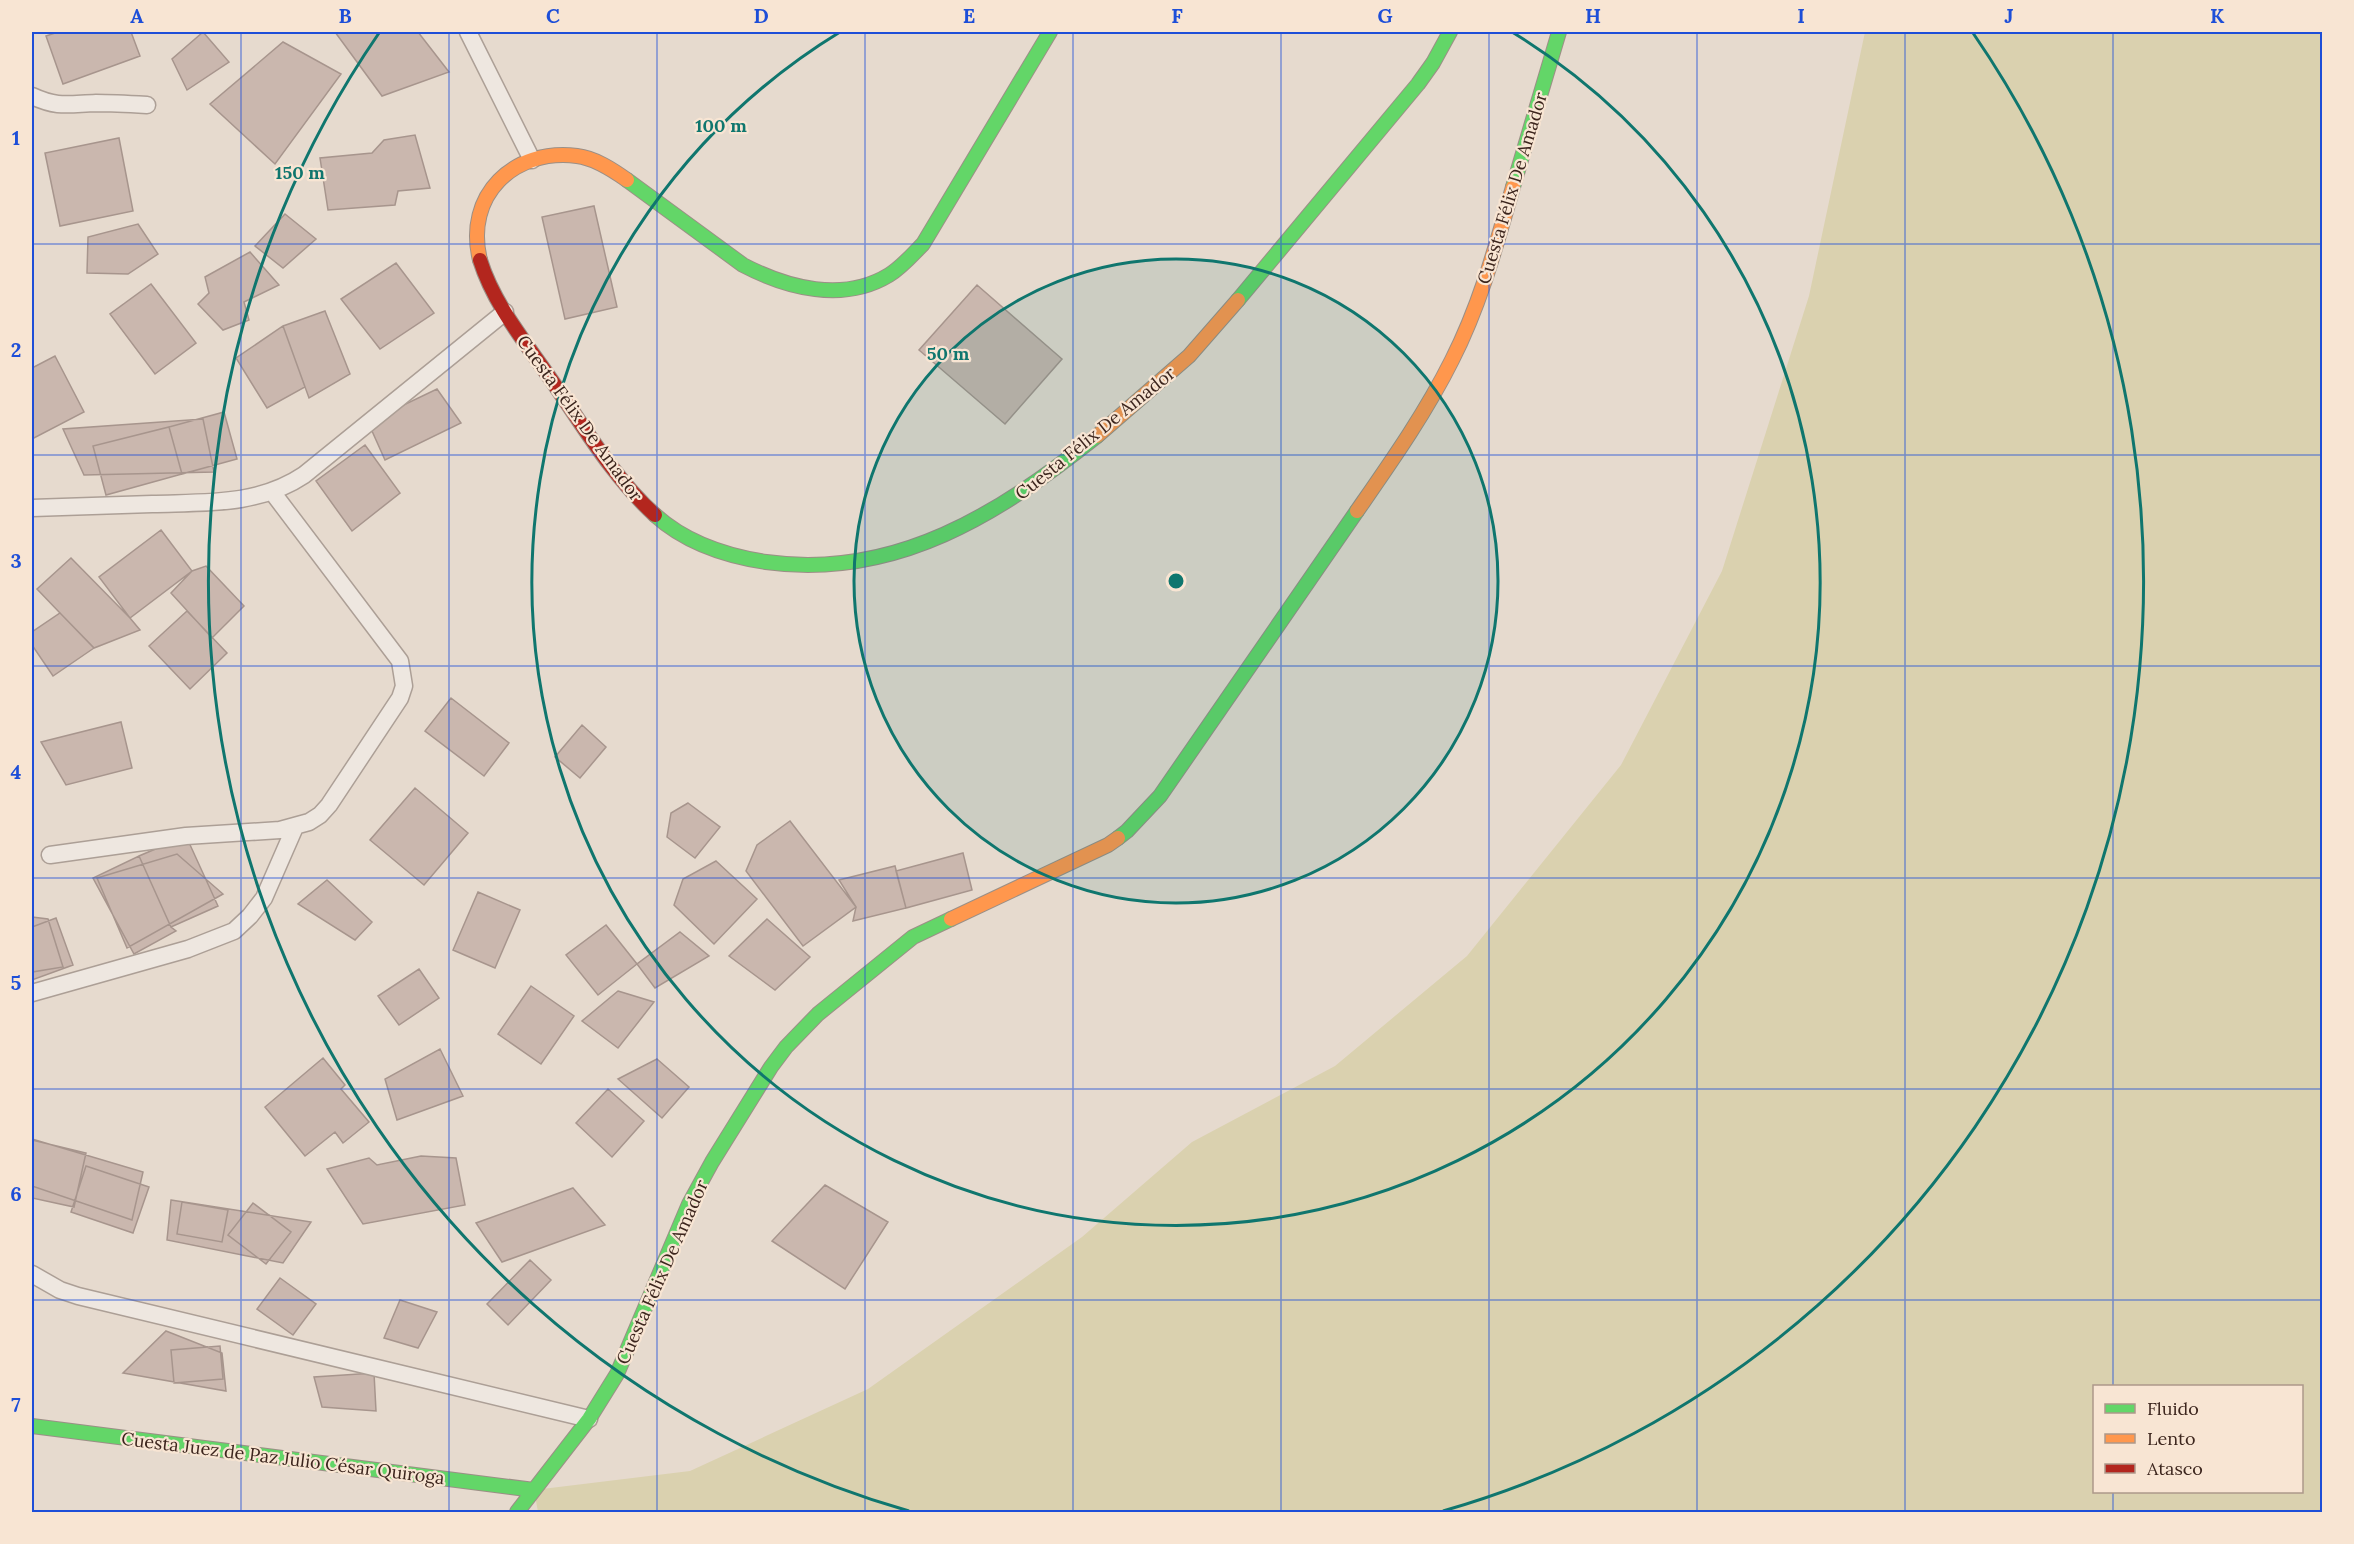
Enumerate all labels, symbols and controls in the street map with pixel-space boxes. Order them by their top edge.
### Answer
text: A [130,3,144,28]
text: B [338,3,352,28]
text: C [546,3,560,28]
text: D [753,3,769,28]
text: E [963,3,975,28]
text: F [1171,3,1183,28]
text: G [1377,3,1393,28]
text: H [1585,3,1601,28]
text: I [1797,3,1805,28]
text: J [2004,3,2014,28]
text: K [2210,3,2225,28]
street label: Cuesta Félix De Amador [1472,89,1552,287]
text: 100 m [695,114,747,137]
text: 1 [12,125,20,150]
text: 150 m [275,161,325,184]
street label: Cuesta Félix De Amador [512,330,648,506]
text: 2 [11,337,21,362]
text: 50 m [927,342,970,365]
street label: Cuesta Félix De Amador [1010,361,1180,505]
text: 3 [10,548,22,573]
centre of rings [1166,571,1186,591]
text: 4 [11,759,22,784]
text: 5 [11,970,22,995]
street label: Cuesta Félix De Amador [611,1176,713,1368]
text: 6 [10,1181,22,1206]
legend [2093,1385,2303,1493]
text: 7 [11,1392,21,1417]
text: Fluido [2147,1397,2199,1420]
street label: Cuesta Juez de Paz Julio César Quiroga [120,1427,446,1489]
text: Lento [2147,1427,2195,1450]
text: Atasco [2146,1457,2203,1480]

